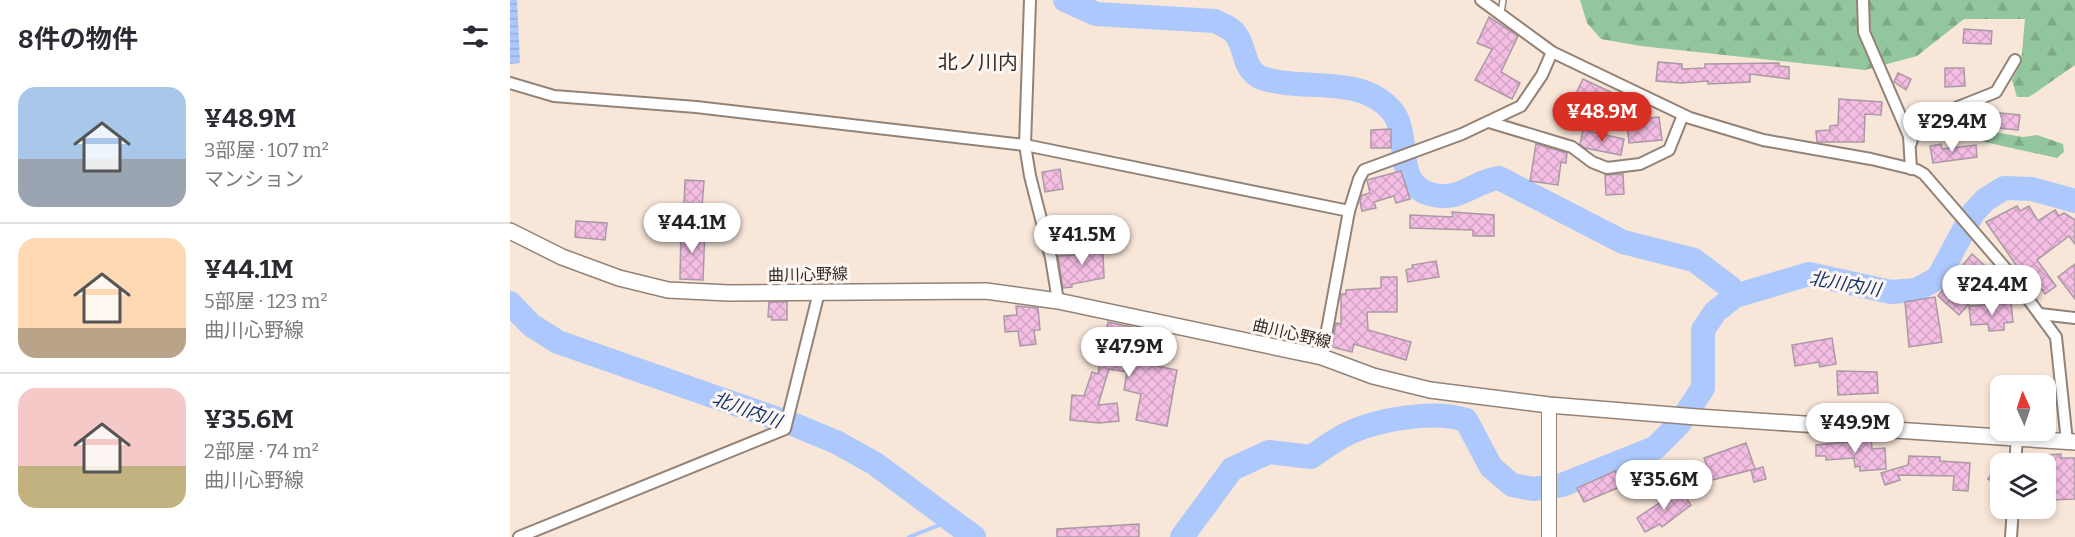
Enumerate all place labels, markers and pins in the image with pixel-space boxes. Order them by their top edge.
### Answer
pin: ¥48.9M [1553,92,1651,143]
pin: ¥29.4M [1903,102,2001,153]
pin: ¥44.1M [643,203,741,254]
pin: ¥41.5M [1033,215,1131,266]
pin: ¥24.4M [1943,265,2041,316]
pin: ¥47.9M [1080,327,1178,378]
pin: ¥49.9M [1806,403,1904,454]
pin: ¥35.6M [1615,460,1713,511]

